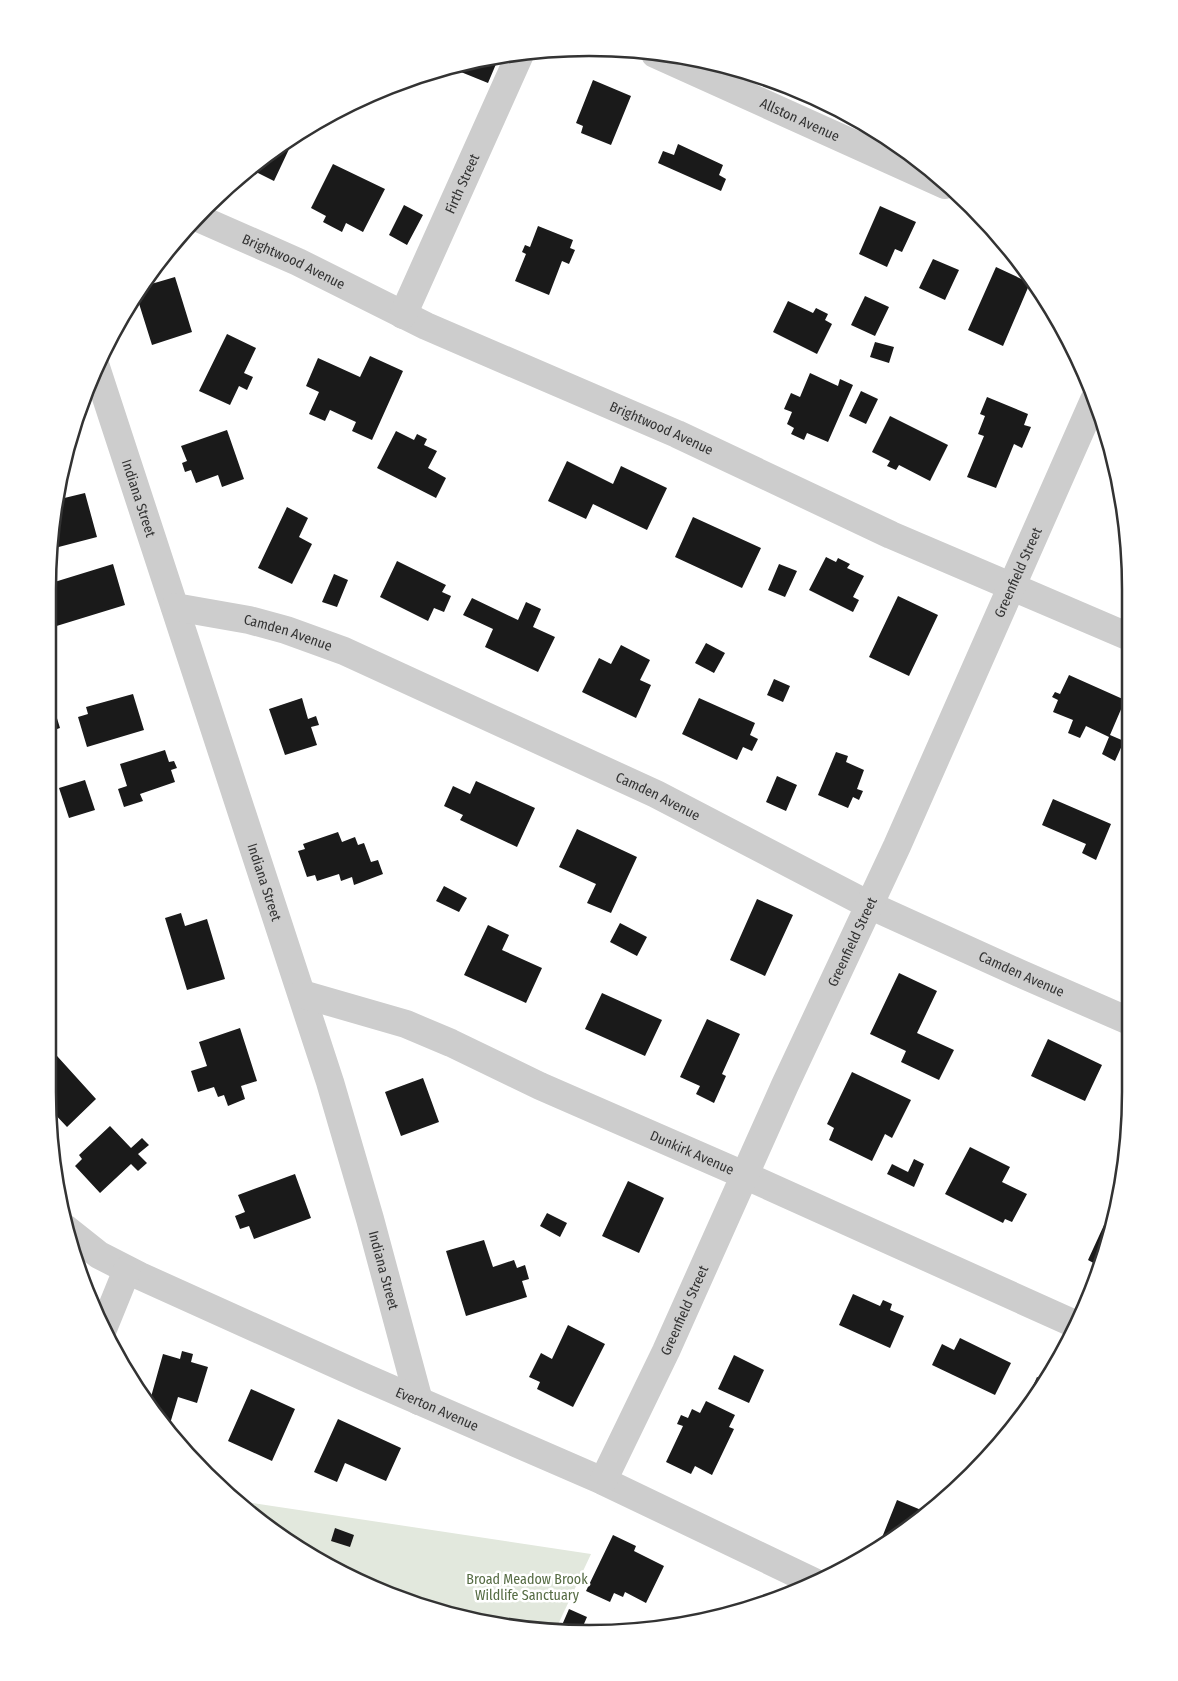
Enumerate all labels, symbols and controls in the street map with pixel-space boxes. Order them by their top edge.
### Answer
street label: Allston Avenue [757,95,842,145]
street label: Firth Street [442,151,483,216]
street label: Brightwood Avenue [239,231,348,293]
street label: Brightwood Avenue [607,398,716,459]
street label: Indiana Street [118,457,159,540]
street label: Greenfield Street [991,524,1046,620]
street label: Camden Avenue [242,611,334,655]
street label: Camden Avenue [613,769,703,824]
street label: Indiana Street [243,841,285,924]
street label: Greenfield Street [824,894,881,990]
street label: Camden Avenue [976,948,1067,1001]
street label: Dunkirk Avenue [647,1127,737,1179]
street label: Indiana Street [365,1229,402,1312]
street label: Greenfield Street [657,1262,712,1358]
street label: Everton Avenue [393,1384,481,1435]
park label: Broad Meadow Brook Wildlife Sanctuary [466,1571,588,1604]

